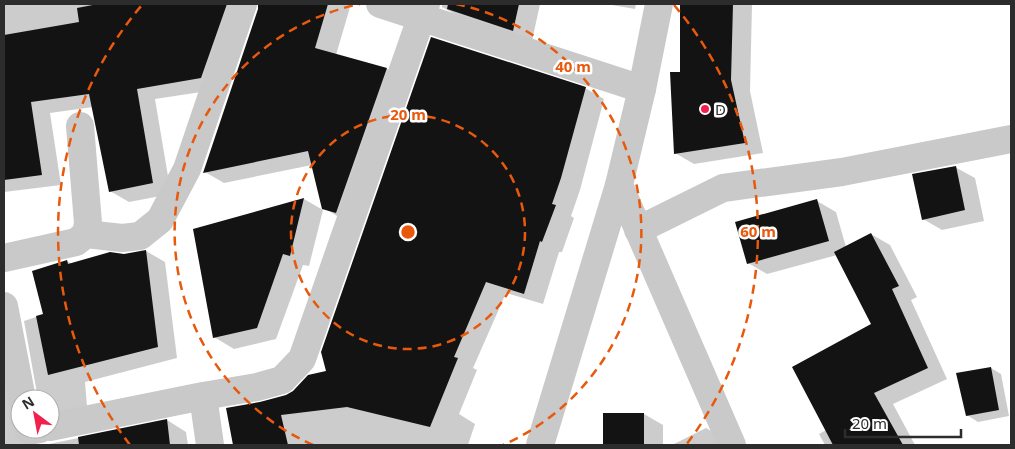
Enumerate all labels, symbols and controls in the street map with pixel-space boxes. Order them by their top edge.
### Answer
text: 40 m [555,56,591,76]
place label: D [715,99,726,119]
marker: D [699,103,711,115]
text: 20 m [390,104,426,124]
text: 60 m [740,221,776,241]
centre of rings [399,223,417,241]
north arrow [10,389,60,439]
text: N [18,391,38,414]
scale bar [845,406,961,438]
text: 20 m [852,413,887,433]

